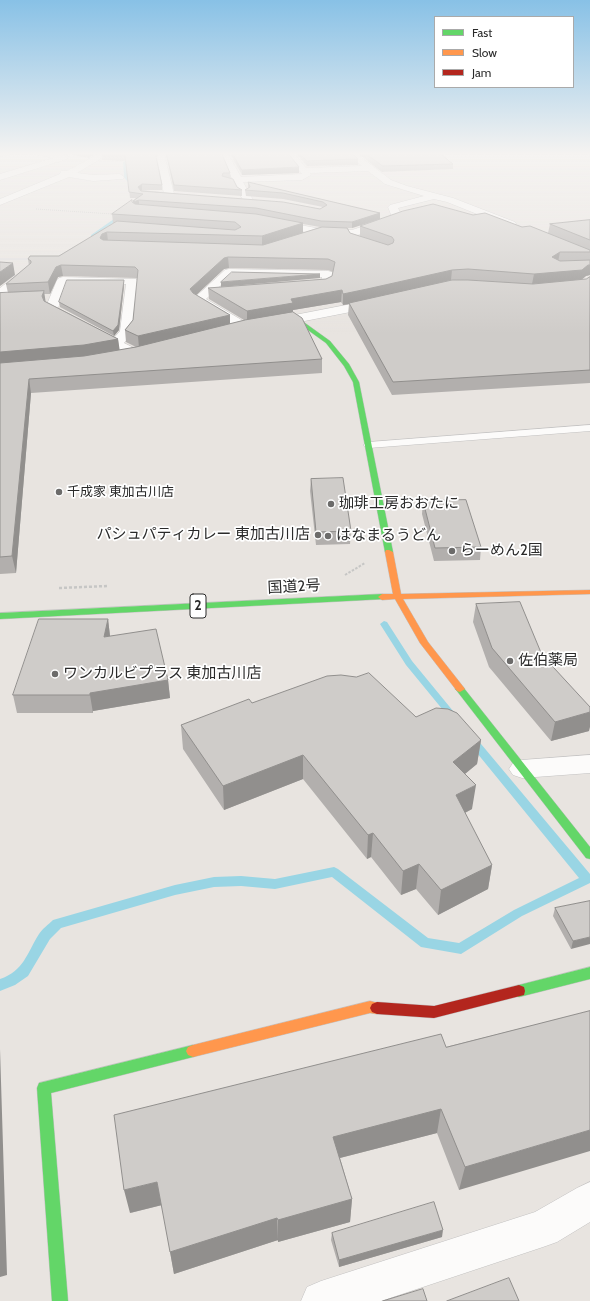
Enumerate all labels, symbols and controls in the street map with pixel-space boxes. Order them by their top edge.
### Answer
legend [434,16,574,88]
text: Fast [472,25,492,40]
text: Slow [472,45,497,60]
text: Jam [472,65,491,80]
place label: 千成家 東加古川店 [67,484,174,500]
marker: 千成家 東加古川店 [54,487,64,497]
place label: 珈琲工房おおたに [339,495,459,513]
marker: 珈琲工房おおたに [326,499,336,509]
place label: パシュパティカレー 東加古川店 [97,526,310,544]
place label: はなまるうどん [336,527,441,545]
marker: パシュパティカレー 東加古川店 [313,530,323,540]
marker: はなまるうどん [323,531,333,541]
place label: らーめん2国 [460,542,543,560]
marker: らーめん2国 [447,546,457,556]
street label: 国道2号 [267,577,321,597]
road number: 2 [190,594,206,618]
place label: 佐伯薬局 [518,652,578,670]
marker: 佐伯薬局 [505,656,515,666]
place label: ワンカルビプラス 東加古川店 [63,665,261,683]
marker: ワンカルビプラス 東加古川店 [50,669,60,679]

